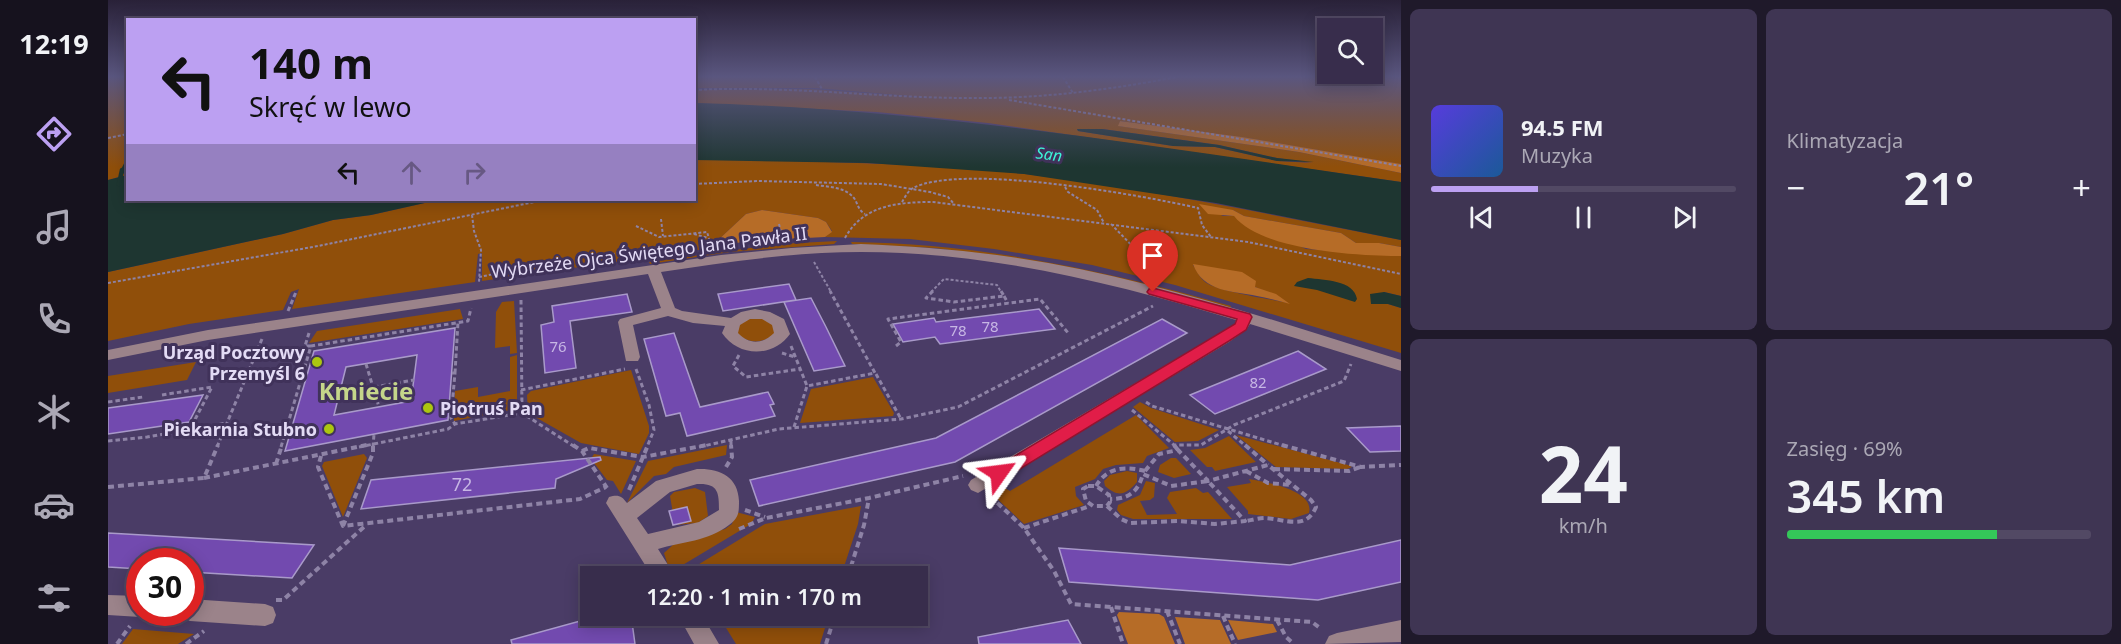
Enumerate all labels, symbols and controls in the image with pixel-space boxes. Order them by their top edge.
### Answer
map controls [1317,18,1383,84]
button: search [1317,18,1383,84]
text: 12:19 [19,25,89,62]
text: 140 m [249,34,373,91]
icon: left [150,42,228,120]
text: Skręć w lewo [249,88,412,125]
text: 94.5 FM [1521,112,1603,142]
icon: directions [33,113,75,155]
text: Klimatyzacja [1787,127,1903,154]
water label: San [1035,141,1063,167]
text: Muzyka [1521,142,1593,169]
icon: left [332,156,365,189]
icon: ahead [395,156,428,189]
icon: right [458,156,491,189]
text: 21° [1903,157,1974,218]
text: − [1787,165,1805,210]
text: + [2072,165,2091,210]
icon: previous [1465,201,1498,234]
icon: pause [1567,201,1600,234]
icon: next [1668,201,1701,234]
icon: music [33,206,75,248]
street label: Wybrzeże Ojca Świętego Jana Pawła II [490,221,808,283]
pin [1127,230,1178,292]
icon: arrive [1136,239,1169,272]
icon: phone [33,298,75,340]
house number: 78 [981,316,999,336]
house number: 78 [949,320,967,340]
house number: 76 [549,336,567,356]
place label: Urząd Pocztowy Przemyśl 6 [163,340,306,385]
marker: Urząd Pocztowy Przemyśl 6 [310,355,324,369]
house number: 82 [1249,372,1267,392]
district label: Kmiecie [319,374,413,407]
icon: climate [33,391,75,433]
place label: Piotruś Pan [440,396,543,420]
marker: Piotruś Pan [421,401,435,415]
place label: Piekarnia Stubno [163,417,317,441]
text: 24 [1539,420,1628,526]
marker: Piekarnia Stubno [322,422,336,436]
text: Zasięg · 69% [1787,435,1903,462]
position arrow [967,441,1031,505]
text: 345 km [1787,465,1945,526]
house number: 72 [452,472,472,496]
icon: car [33,484,75,526]
text: km/h [1559,512,1608,539]
speed limit sign: 30 [126,548,204,626]
icon: filters [33,577,75,619]
text: 12:20 · 1 min · 170 m [646,581,862,611]

